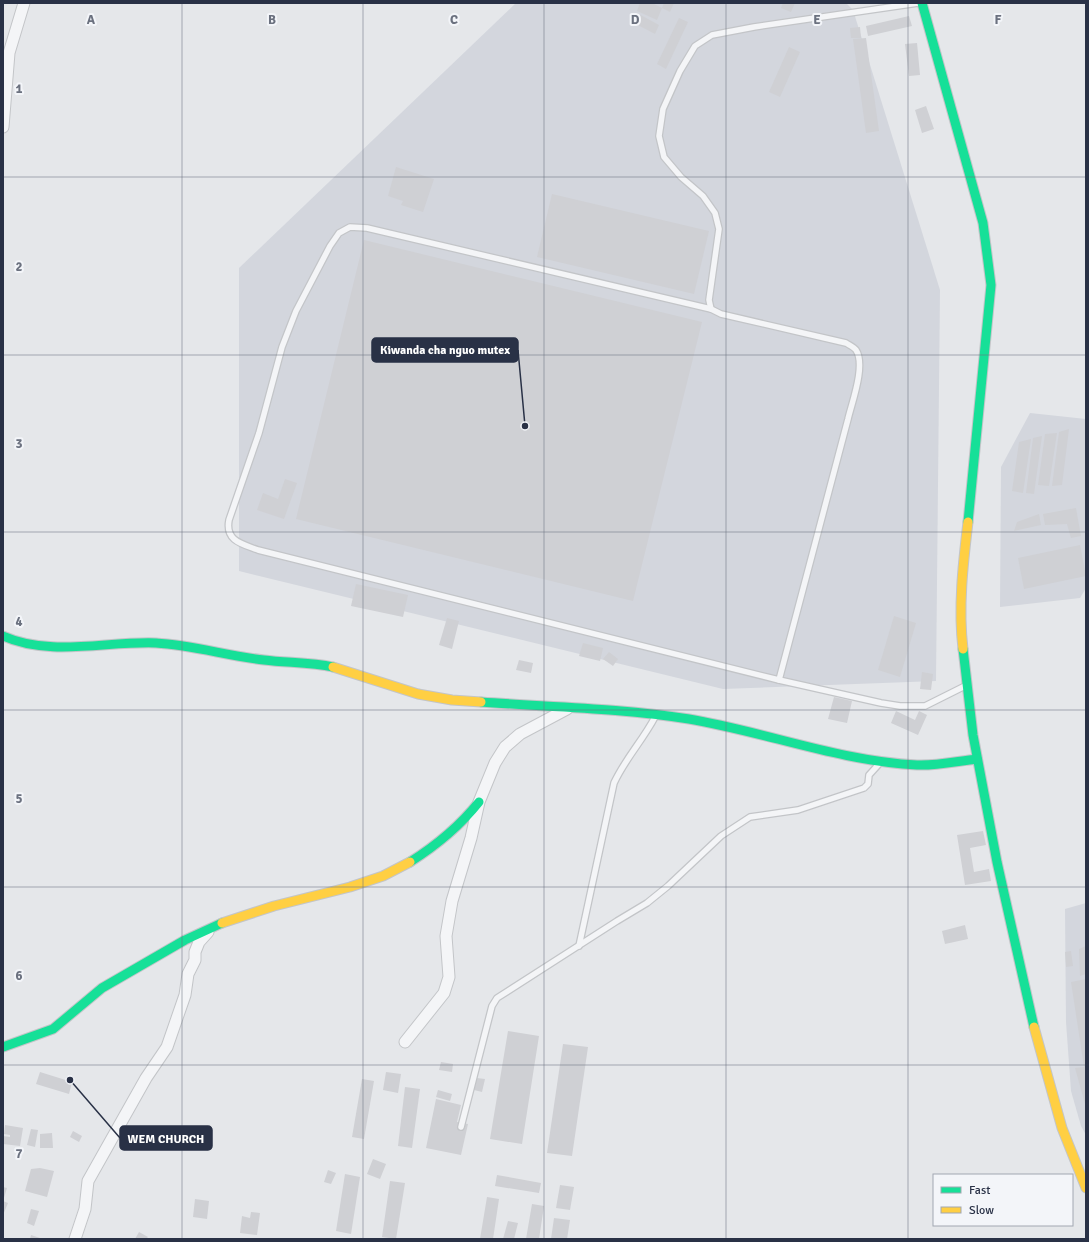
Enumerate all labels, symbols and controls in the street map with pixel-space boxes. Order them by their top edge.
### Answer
text: A [87,12,96,28]
text: B [268,12,276,28]
text: C [450,12,458,28]
text: D [631,12,640,28]
text: E [813,12,821,28]
text: F [995,12,1002,28]
text: 1 [15,81,23,97]
text: 2 [15,259,23,275]
callout: Kiwanda cha nguo mutex [372,338,518,362]
text: Kiwanda cha nguo mutex [380,343,510,358]
text: 3 [15,436,23,452]
text: 4 [15,614,23,630]
text: 5 [15,791,23,807]
text: 6 [15,968,23,984]
callout: WEM CHURCH [120,1126,212,1150]
text: WEM CHURCH [128,1132,204,1147]
text: 7 [15,1146,23,1162]
legend [933,1174,1073,1226]
text: Fast [969,1183,990,1198]
text: Slow [969,1203,994,1218]

